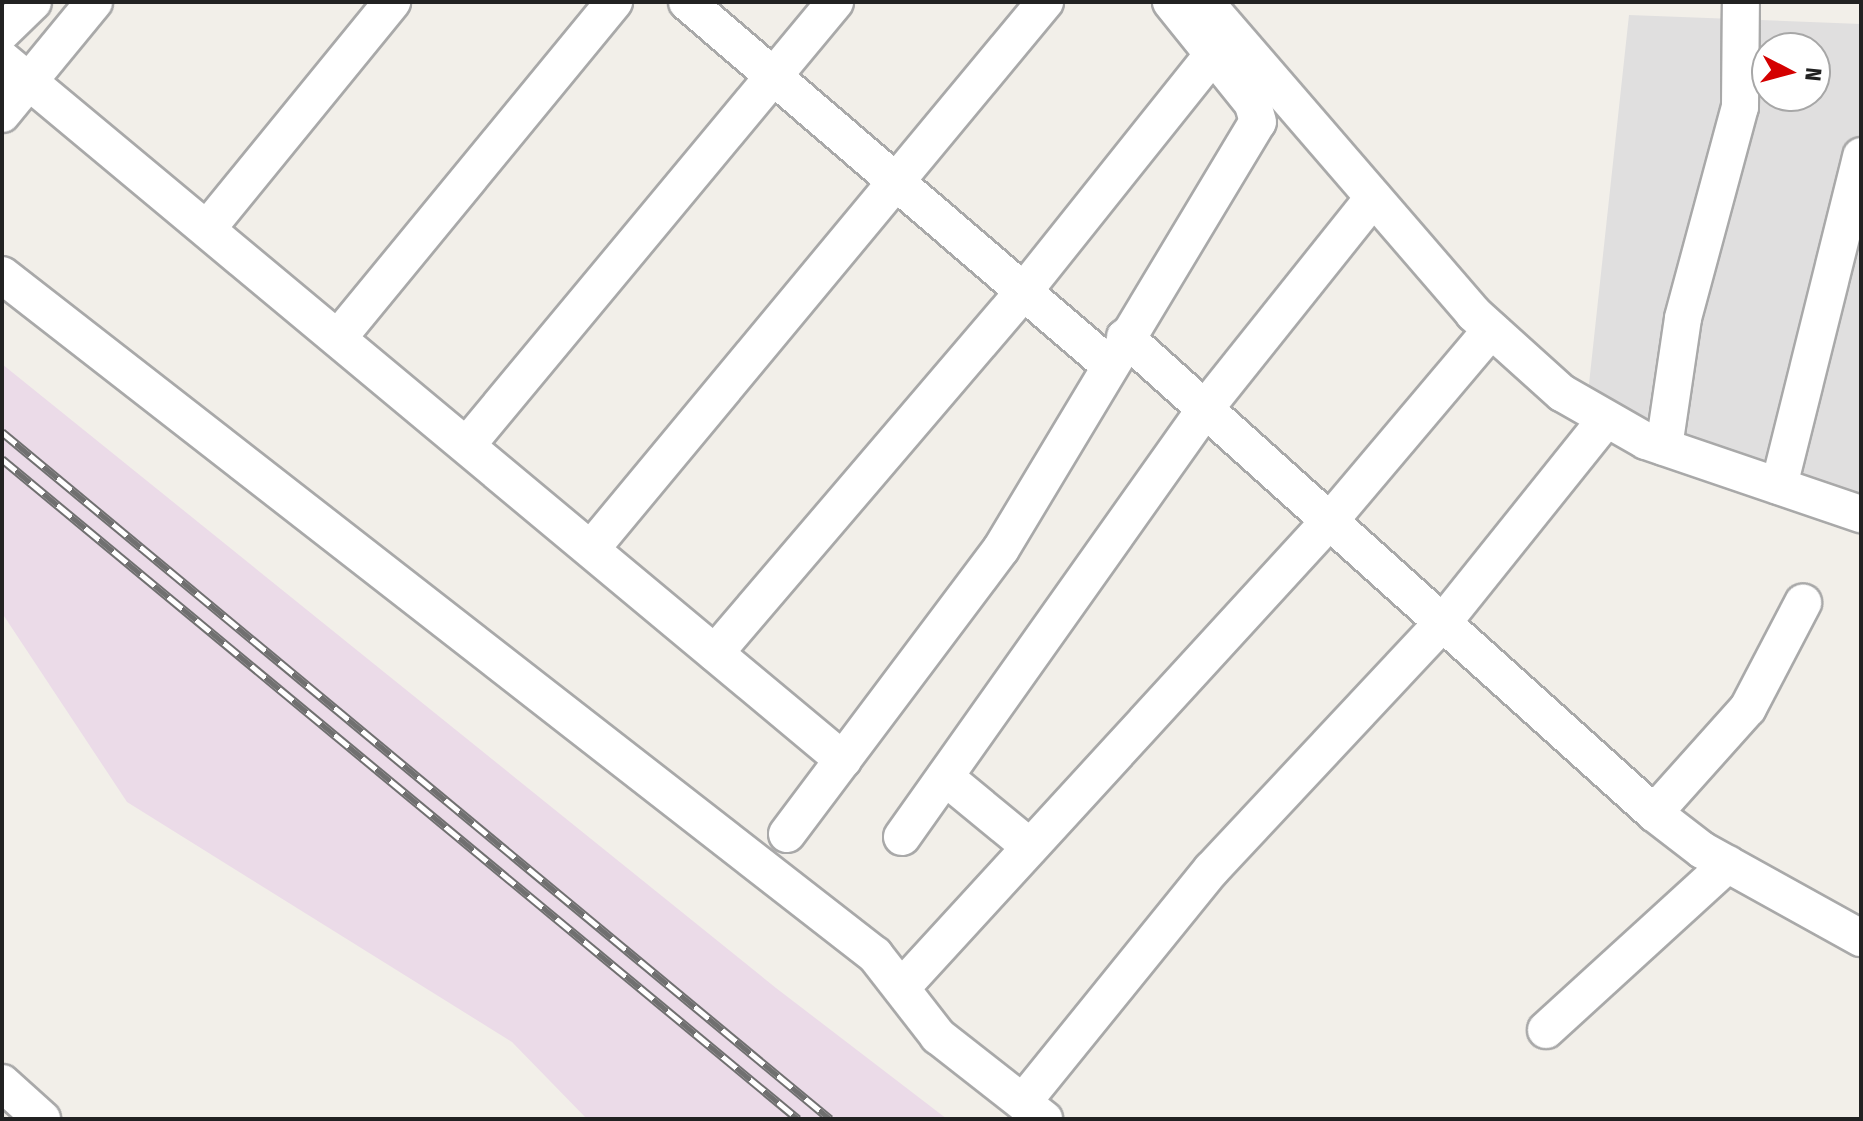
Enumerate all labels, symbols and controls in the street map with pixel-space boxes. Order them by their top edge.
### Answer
north arrow [1751,32,1831,112]
text: N [1799,66,1827,82]

